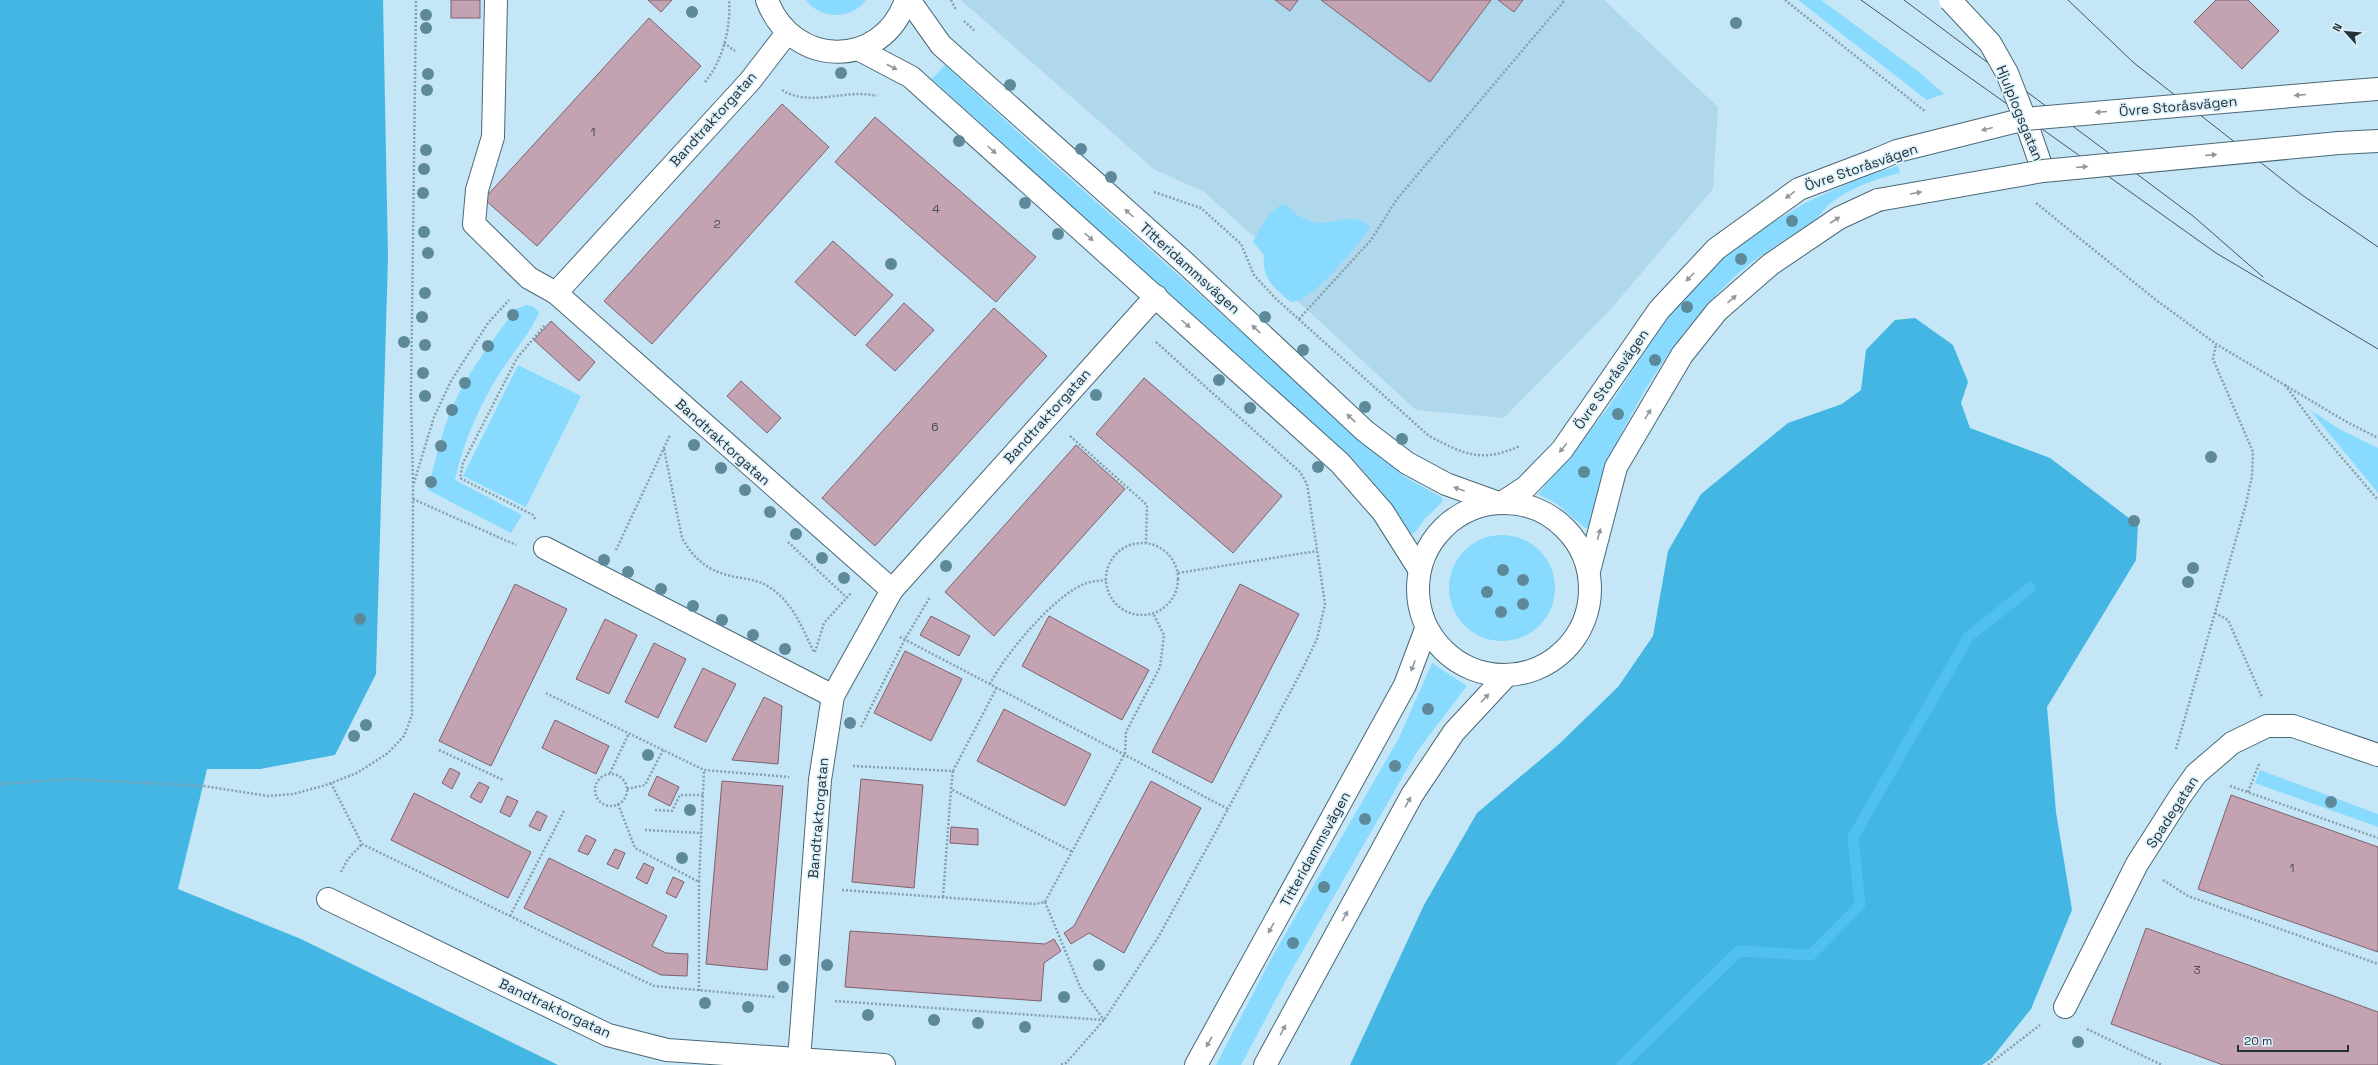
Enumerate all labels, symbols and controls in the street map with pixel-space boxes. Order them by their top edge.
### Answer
north arrow [2326,12,2366,52]
text: N [2329,21,2345,34]
street label: Hjulplogsgatan [1993,62,2047,164]
one-way arrow [887,64,898,71]
street label: Bandtraktorgatan [666,68,760,170]
street label: Övre Storåsvägen [2118,92,2238,120]
one-way arrow [2294,92,2306,98]
one-way arrow [2095,109,2107,116]
house number: 1 [590,124,596,140]
one-way arrow [1981,126,1993,132]
street label: Övre Storåsvägen [1802,139,1920,195]
one-way arrow [987,145,997,155]
one-way arrow [2205,152,2217,159]
one-way arrow [2076,164,2088,171]
one-way arrow [1910,190,1922,196]
one-way arrow [1785,191,1796,199]
house number: 4 [932,201,940,217]
one-way arrow [1125,209,1134,218]
house number: 2 [713,216,721,232]
one-way arrow [1829,217,1841,224]
street label: Titteridammsvägen [1136,218,1244,318]
one-way arrow [1084,232,1094,241]
one-way arrow [1685,272,1695,282]
one-way arrow [1726,294,1737,303]
one-way arrow [1180,319,1191,328]
one-way arrow [1251,324,1261,334]
street label: Övre Storåsvägen [1570,325,1652,433]
street label: Bandtraktorgatan [1000,365,1094,467]
street label: Bandtraktorgatan [672,395,774,489]
one-way arrow [1644,408,1651,420]
one-way arrow [1346,413,1356,422]
house number: 6 [931,419,939,435]
one-way arrow [1558,443,1567,454]
one-way arrow [1453,485,1465,491]
one-way arrow [1596,527,1602,539]
one-way arrow [1409,660,1415,672]
one-way arrow [1480,693,1490,703]
street label: Bandtraktorgatan [804,757,832,879]
street label: Spadegatan [2142,773,2202,851]
street label: Titteridammsvägen [1276,788,1354,910]
one-way arrow [1404,796,1411,808]
house number: 1 [2289,860,2295,876]
one-way arrow [1342,910,1349,922]
one-way arrow [1268,922,1275,934]
house number: 3 [2193,962,2201,978]
street label: Bandtraktorgatan [496,974,614,1042]
one-way arrow [1280,1025,1287,1036]
scale bar [2238,1027,2348,1053]
text: 20 m [2244,1033,2272,1049]
one-way arrow [1205,1036,1212,1048]

